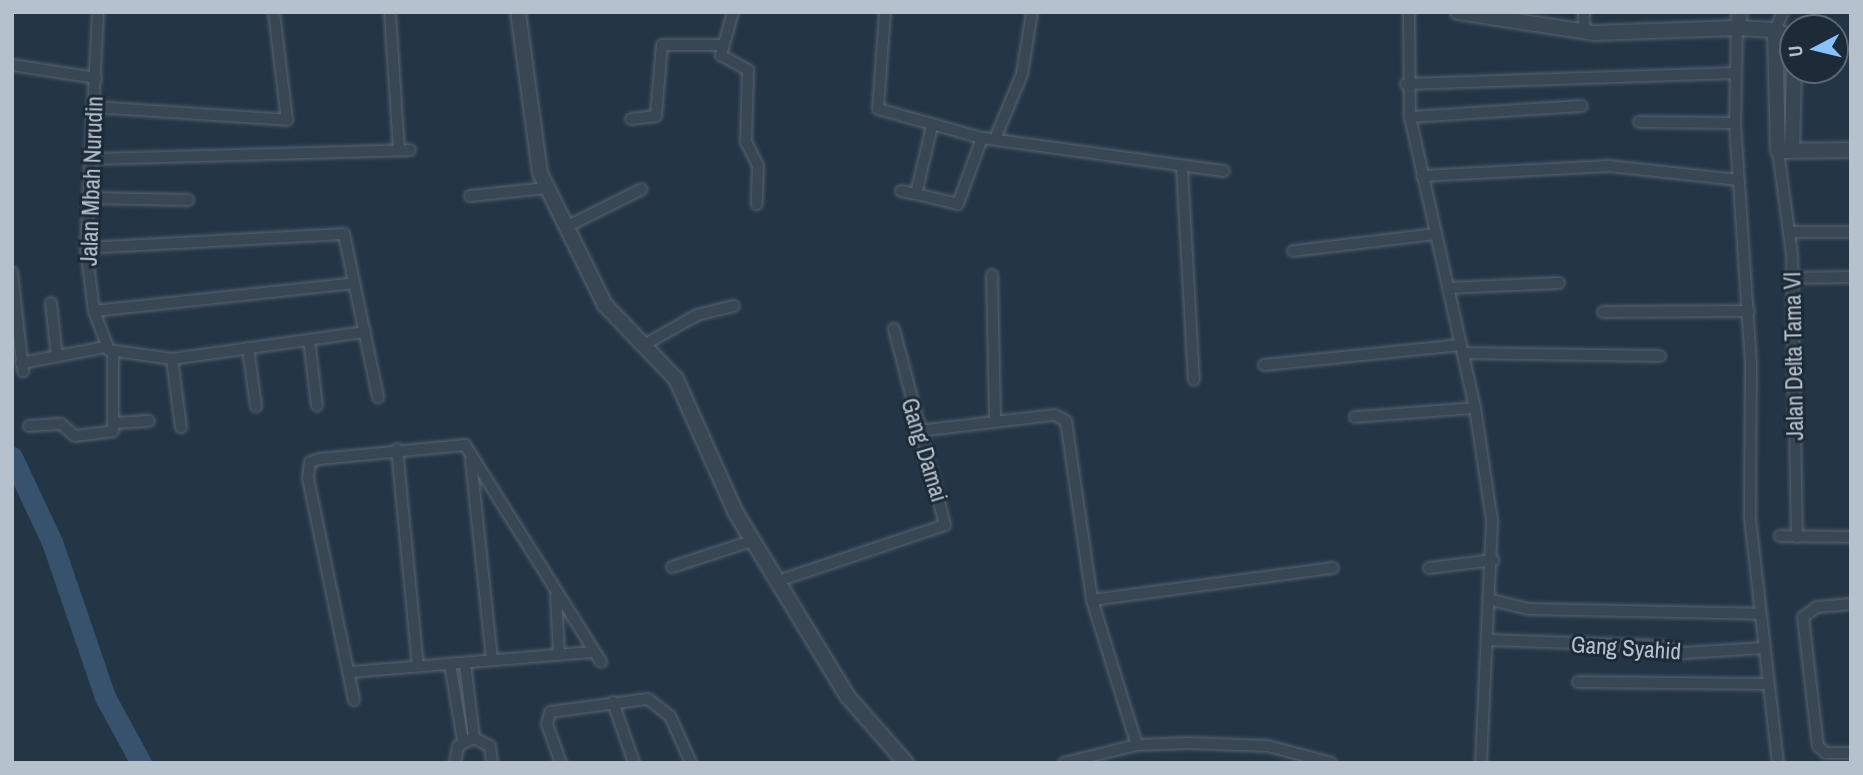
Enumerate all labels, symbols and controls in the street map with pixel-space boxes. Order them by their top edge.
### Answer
north arrow [1779,14,1849,84]
text: U [1782,44,1809,58]
street label: Jalan Mbah Nurudin [75,96,109,266]
street label: Jalan Delta Tama VI [1779,271,1809,441]
street label: Gang Damai [895,395,953,505]
street label: Gang Syahid [1570,630,1682,666]

